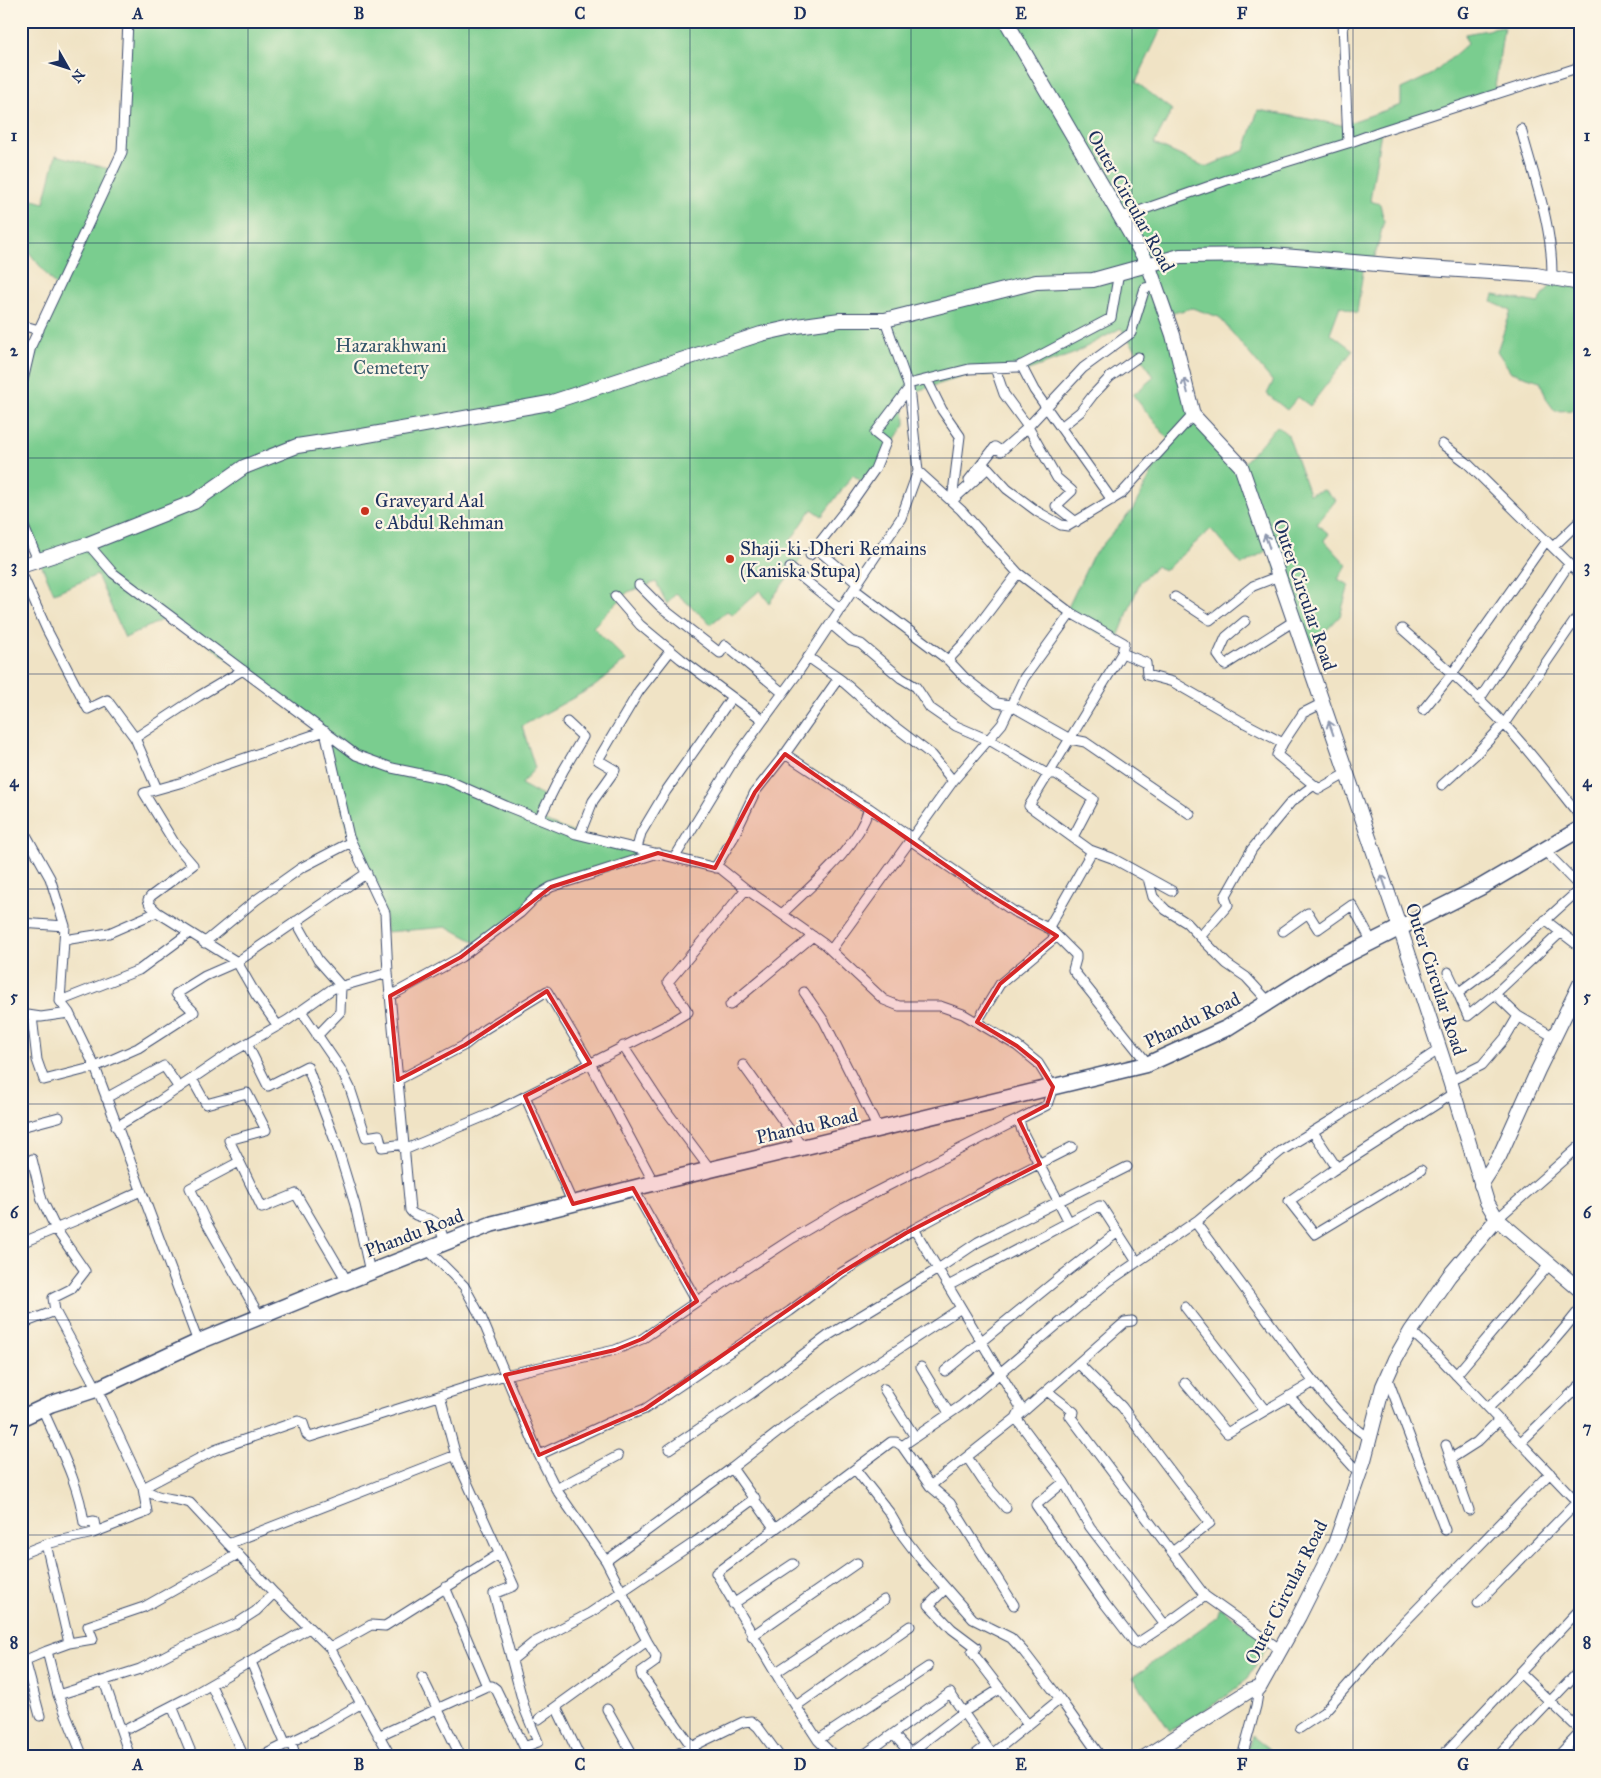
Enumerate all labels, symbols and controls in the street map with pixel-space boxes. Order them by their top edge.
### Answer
text: A [132,4,144,23]
text: B [354,4,364,23]
text: C [575,4,586,23]
text: D [794,4,807,23]
text: E [1015,4,1027,23]
text: F [1237,4,1248,23]
text: G [1457,4,1469,23]
north arrow [42,42,92,92]
text: N [67,66,88,86]
text: 1 [11,126,18,145]
street label: Outer Circular Road [1082,126,1180,276]
text: 1 [1584,126,1591,145]
park label: Hazarakhwani Cemetery [335,334,447,379]
text: 2 [10,341,19,360]
text: 2 [1583,341,1592,360]
one-way arrow [1181,378,1190,394]
place label: Graveyard Aal e Abdul Rehman [375,489,504,534]
marker: Graveyard Aal e Abdul Rehman [359,505,371,517]
street label: Outer Circular Road [1268,516,1342,674]
one-way arrow [1262,534,1271,550]
place label: Shaji-ki-Dheri Remains (Kaniska Stupa) [740,537,926,583]
marker: Shaji-ki-Dheri Remains (Kaniska Stupa) [724,553,736,565]
text: 3 [11,557,17,577]
text: 3 [1584,557,1590,577]
one-way arrow [1326,720,1336,736]
text: 4 [10,772,20,792]
text: 4 [1583,772,1593,792]
one-way arrow [1379,874,1389,890]
street label: Outer Circular Road [1401,900,1472,1058]
text: 5 [10,987,18,1006]
street label: Phandu Road [1140,987,1244,1053]
text: 5 [1583,987,1591,1006]
street label: Phandu Road [754,1103,861,1149]
text: 6 [10,1203,19,1222]
street label: Phandu Road [361,1203,467,1262]
text: 6 [1583,1203,1592,1222]
text: 7 [10,1418,19,1437]
text: 7 [1583,1418,1592,1437]
street label: Outer Circular Road [1240,1516,1332,1668]
text: 8 [10,1633,18,1652]
text: 8 [1583,1633,1591,1652]
text: A [132,1755,144,1774]
text: B [354,1755,364,1774]
text: C [575,1755,586,1774]
text: D [794,1755,807,1774]
text: E [1015,1755,1027,1774]
text: F [1237,1755,1248,1774]
text: G [1457,1755,1469,1774]

